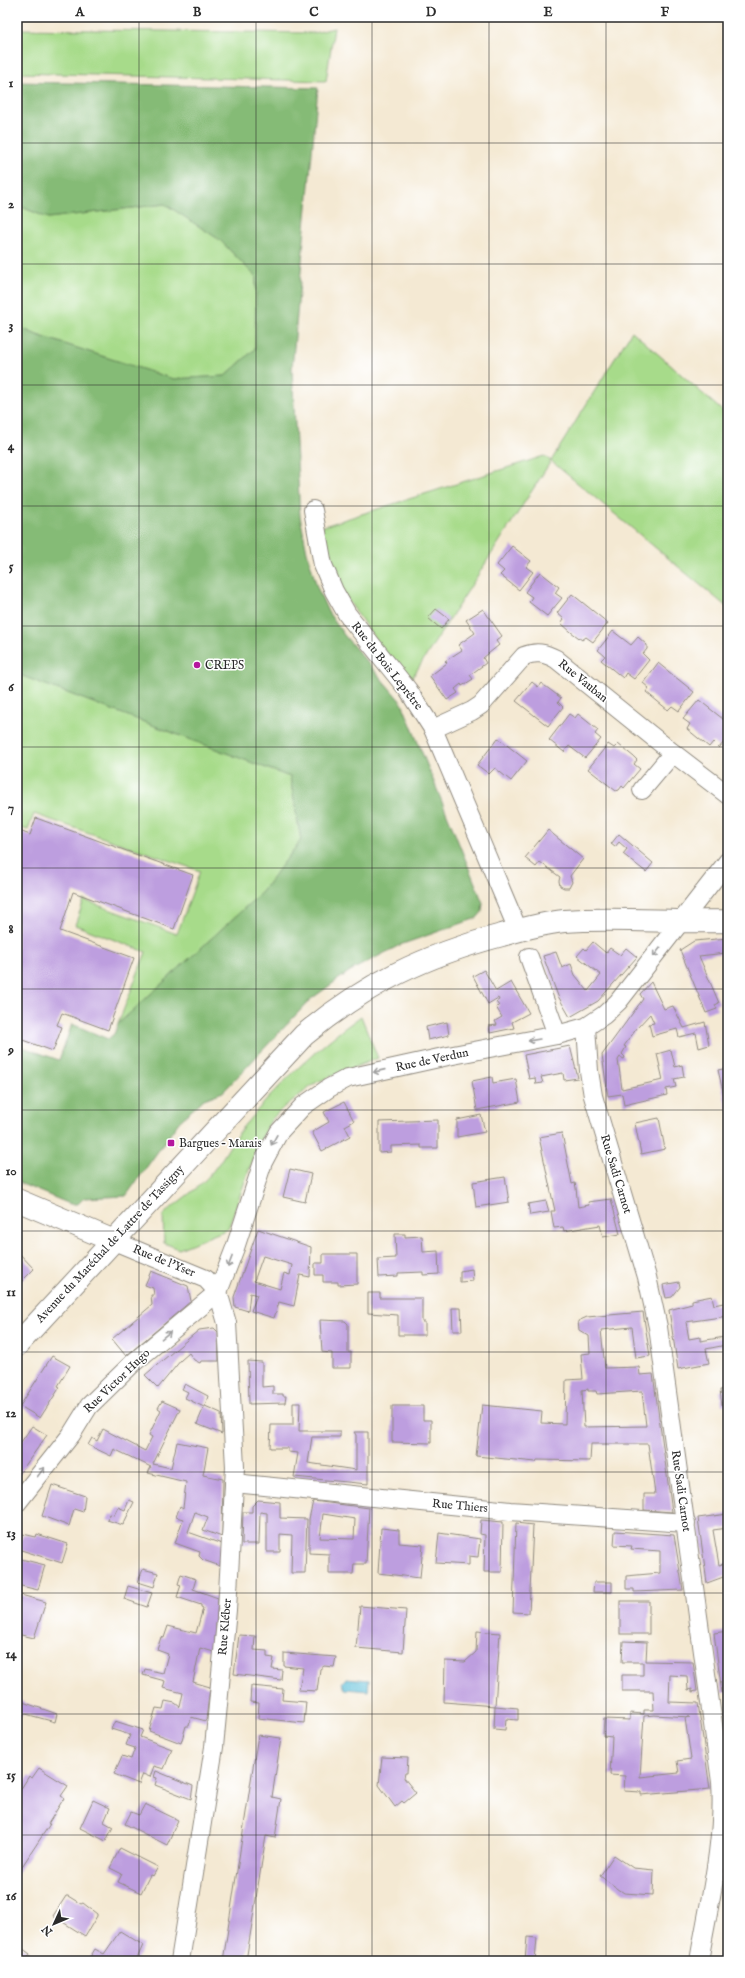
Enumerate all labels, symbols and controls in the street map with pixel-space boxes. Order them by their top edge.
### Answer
text: A [75,4,86,21]
text: B [193,4,202,21]
text: C [309,4,319,21]
text: D [426,4,437,21]
text: E [543,4,553,21]
text: F [661,4,670,21]
text: 1 [9,75,14,92]
text: 2 [8,196,14,213]
text: 3 [9,317,14,334]
text: 4 [8,438,15,455]
text: 5 [9,558,14,575]
street label: Rue du Bois Leprêtre [347,619,426,714]
street label: Rue Vauban [555,656,611,706]
place label: CREPS [205,658,244,673]
marker: CREPS [192,660,202,670]
text: 6 [8,679,14,696]
text: 7 [8,800,14,817]
text: 8 [8,921,14,938]
one-way arrow [653,947,661,958]
one-way arrow [528,1036,541,1044]
text: 9 [7,1042,14,1059]
street label: Rue de Verdun [394,1045,470,1075]
one-way arrow [373,1068,386,1076]
street label: Rue Sadi Carnot [597,1133,635,1215]
one-way arrow [270,1134,277,1146]
place label: Bargues – Marais [179,1136,262,1151]
marker: Bargues – Marais [166,1138,176,1148]
street label: Avenue du Maréchal de Lattre de Tassigny [32,1162,187,1327]
text: 10 [5,1163,17,1180]
street label: Rue de l'Yser [130,1242,198,1281]
one-way arrow [225,1255,233,1267]
text: 11 [6,1284,16,1301]
one-way arrow [160,1331,171,1340]
street label: Rue Victor Hugo [81,1345,154,1416]
text: 12 [6,1405,16,1422]
street label: Rue Sadi Carnot [668,1449,694,1533]
one-way arrow [36,1466,45,1477]
street label: Rue Thiers [432,1496,488,1516]
text: 13 [6,1525,16,1542]
street label: Rue Kléber [215,1597,235,1656]
text: 14 [5,1646,17,1663]
text: 15 [6,1767,16,1784]
text: 16 [6,1888,17,1905]
north arrow [34,1904,74,1944]
text: N [39,1922,57,1939]

